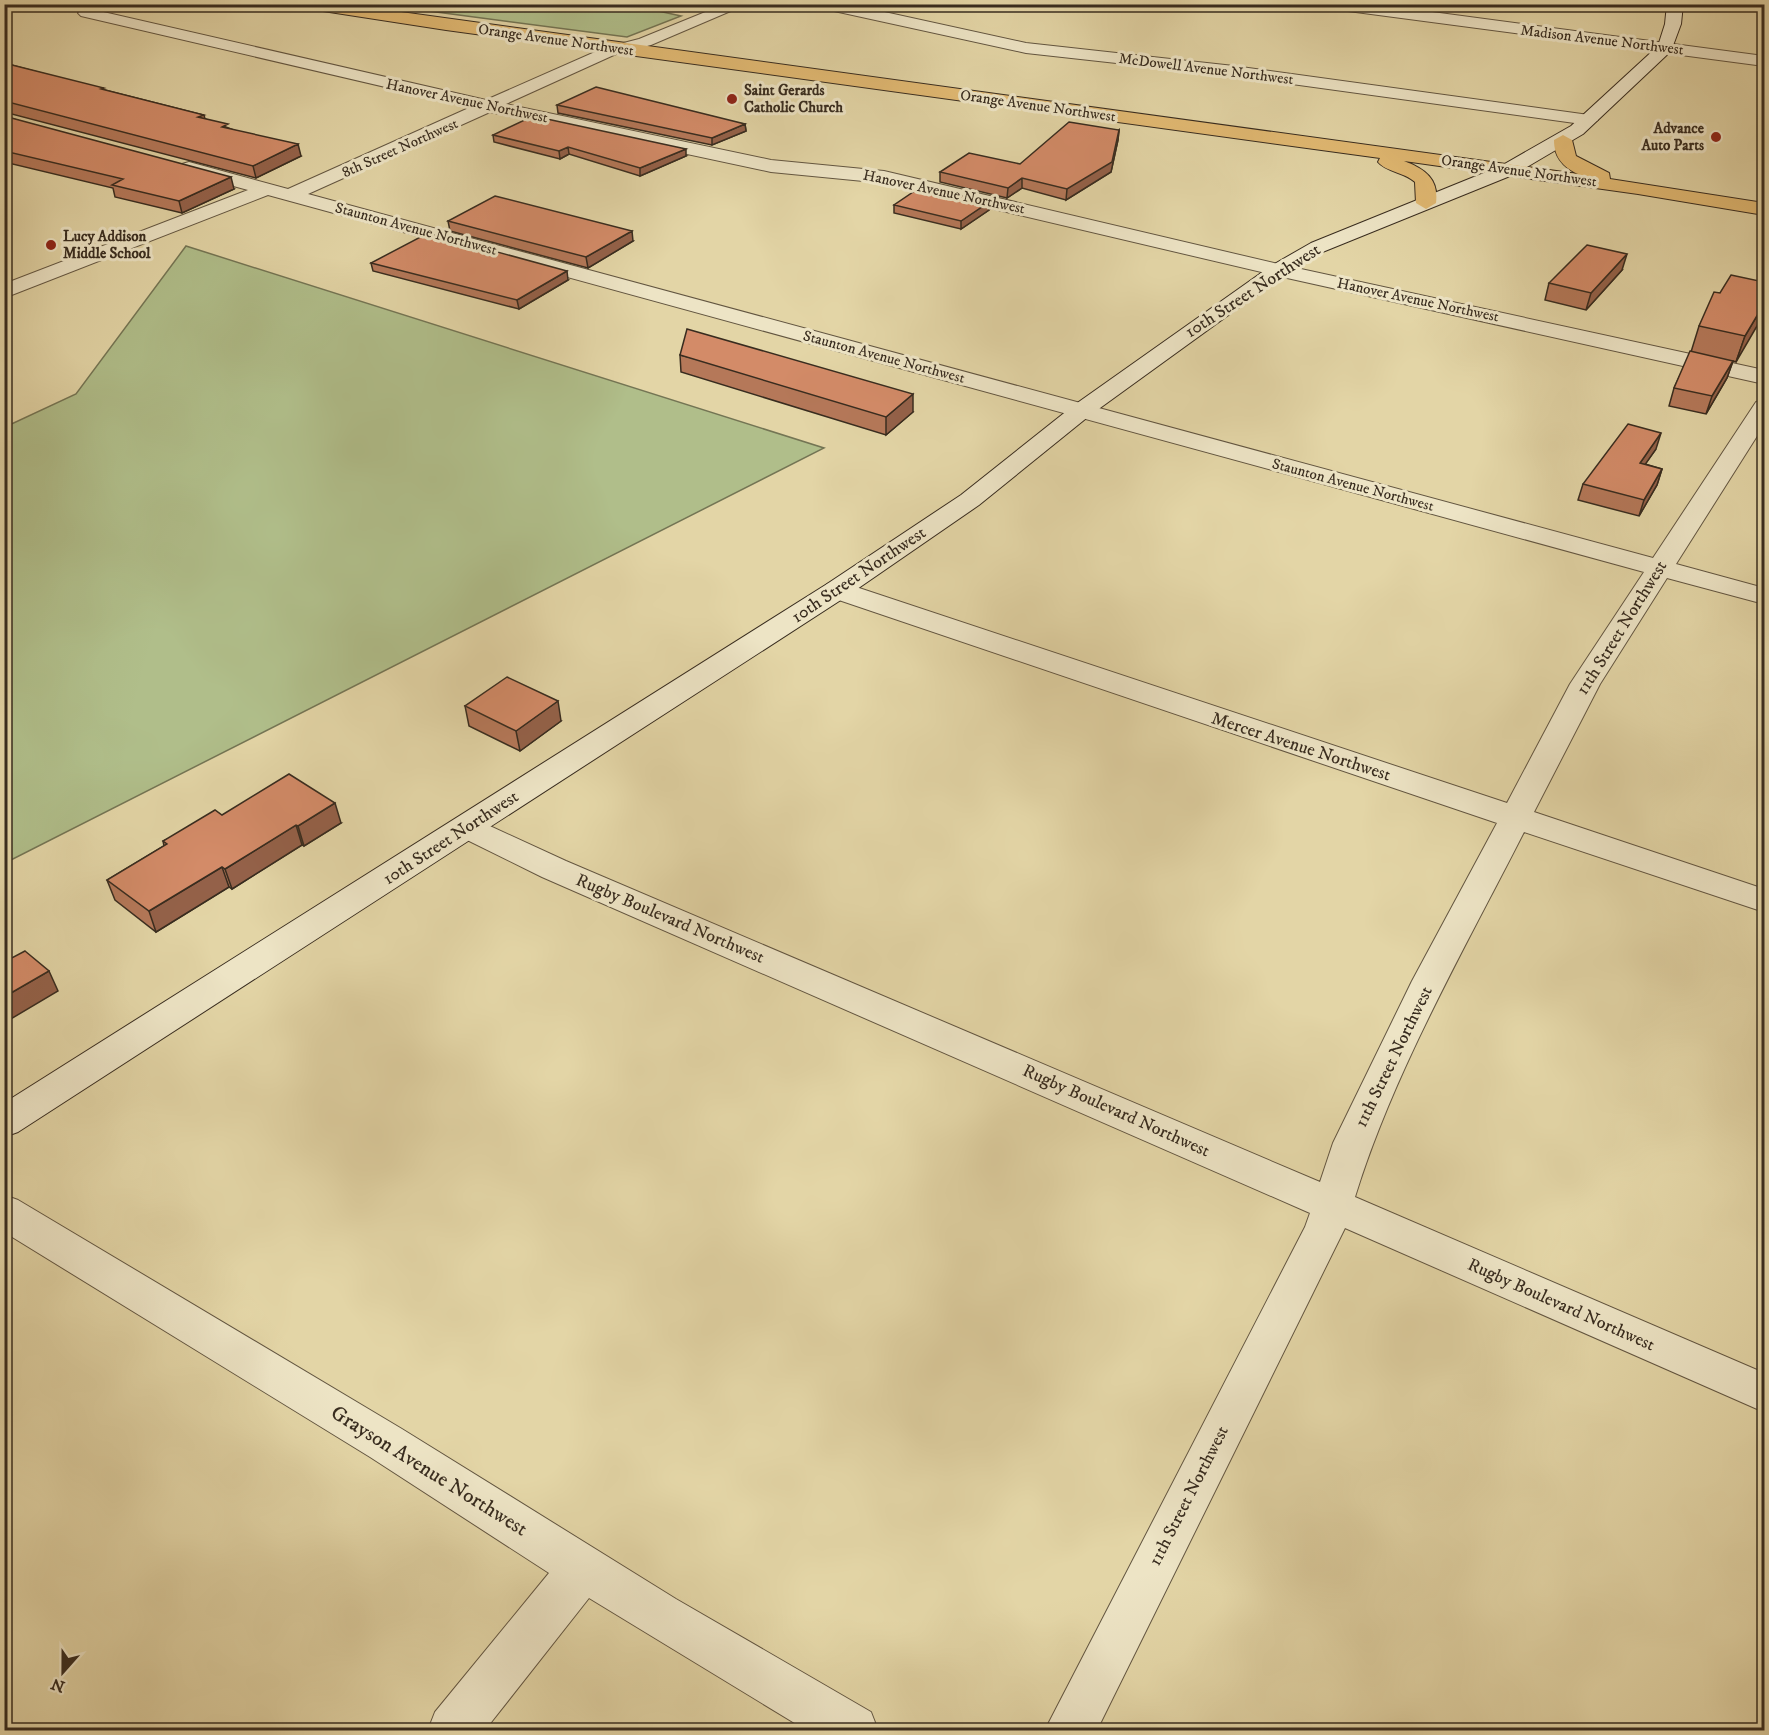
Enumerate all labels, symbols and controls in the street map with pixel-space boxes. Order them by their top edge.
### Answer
street label: Orange Avenue Northwest [477,20,635,60]
street label: Madison Avenue Northwest [1519,21,1685,59]
street label: McDowell Avenue Northwest [1118,49,1295,89]
street label: Hanover Avenue Northwest [384,75,550,127]
place label: Saint Gerards Catholic Church [744,81,843,117]
street label: Orange Avenue Northwest [959,86,1117,126]
marker: Saint Gerards Catholic Church [725,92,739,106]
street label: 8th Street Northwest [339,114,461,182]
place label: Advance Auto Parts [1640,119,1705,155]
marker: Advance Auto Parts [1709,130,1723,144]
street label: Orange Avenue Northwest [1440,151,1598,191]
street label: Hanover Avenue Northwest [861,166,1027,218]
street label: Staunton Avenue Northwest [333,198,499,260]
place label: Lucy Addison Middle School [63,227,151,263]
marker: Lucy Addison Middle School [44,238,58,252]
street label: 10th Street Northwest [1181,239,1325,343]
street label: Hanover Avenue Northwest [1335,274,1501,326]
street label: Staunton Avenue Northwest [801,326,967,388]
street label: Staunton Avenue Northwest [1270,454,1436,516]
street label: 10th Street Northwest [788,522,931,628]
street label: 11th Street Northwest [1572,557,1672,699]
street label: Mercer Avenue Northwest [1208,708,1394,786]
street label: 10th Street Northwest [379,786,523,890]
street label: Rugby Boulevard Northwest [572,869,768,969]
street label: 11th Street Northwest [1350,983,1438,1131]
street label: Rugby Boulevard Northwest [1019,1060,1213,1162]
street label: Rugby Boulevard Northwest [1464,1254,1658,1356]
street label: Grayson Avenue Northwest [326,1400,532,1542]
street label: 11th Street Northwest [1144,1422,1234,1570]
north arrow [33,1642,93,1702]
text: N [48,1673,68,1697]

